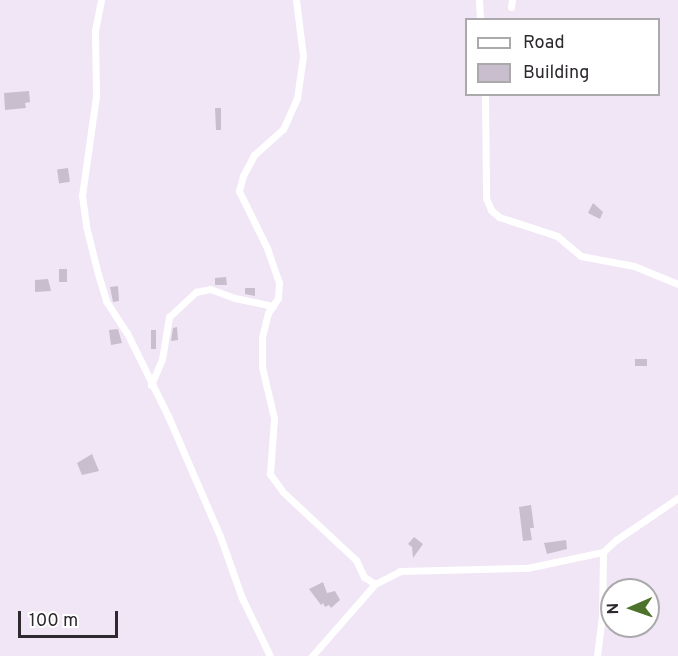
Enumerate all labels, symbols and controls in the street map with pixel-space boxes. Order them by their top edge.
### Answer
legend [465,18,660,96]
text: Road [523,32,565,55]
text: Building [523,62,589,85]
north arrow [600,578,660,638]
scale bar [21,599,122,637]
text: N [604,602,624,615]
text: 100 m [29,610,78,633]

